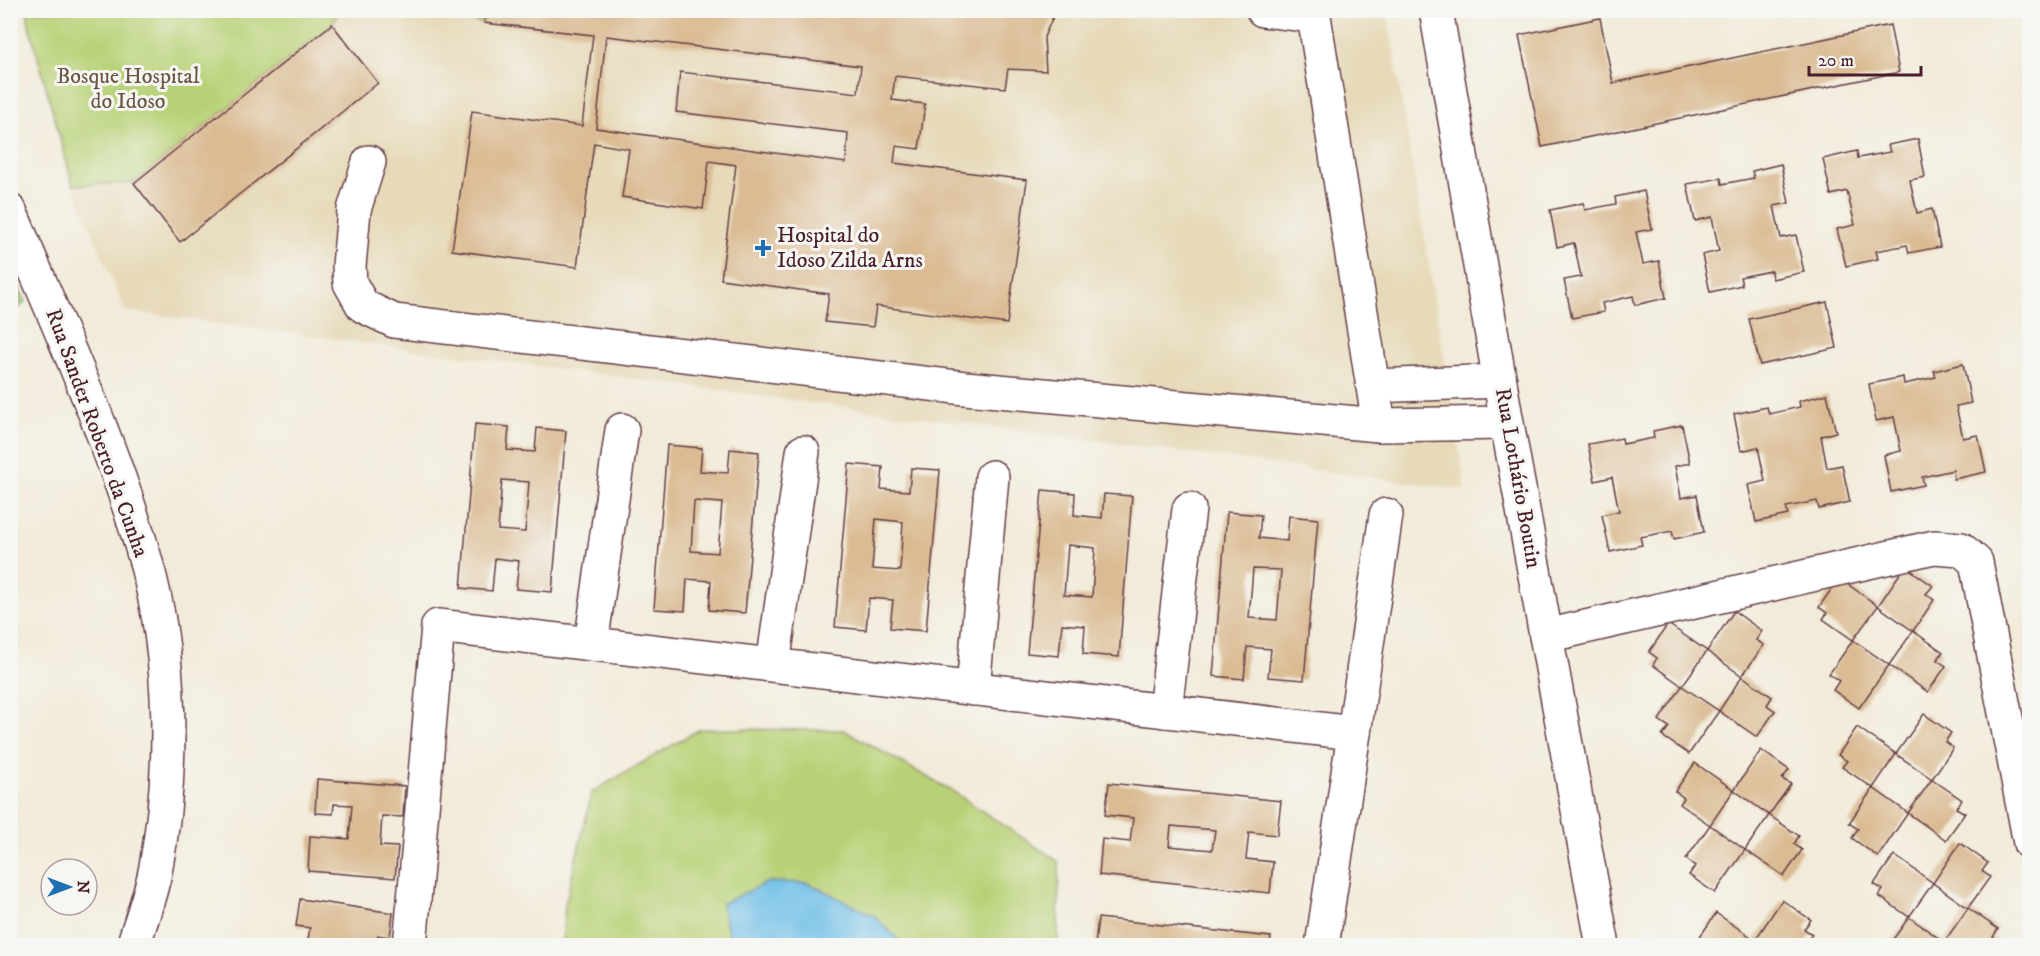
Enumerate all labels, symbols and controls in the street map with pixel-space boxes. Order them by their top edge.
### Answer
scale bar [1809,39,1922,77]
text: 20 m [1818,50,1854,72]
park label: Bosque Hospital do Idoso [56,63,200,115]
place label: Hospital do Idoso Zilda Arns [777,222,923,274]
marker: Hospital do Idoso Zilda Arns [754,239,772,257]
street label: Rua Sander Roberto da Cunha [39,305,155,562]
street label: Rua Lothário Boutin [1489,386,1547,571]
north arrow [39,857,99,917]
text: N [73,880,93,894]

